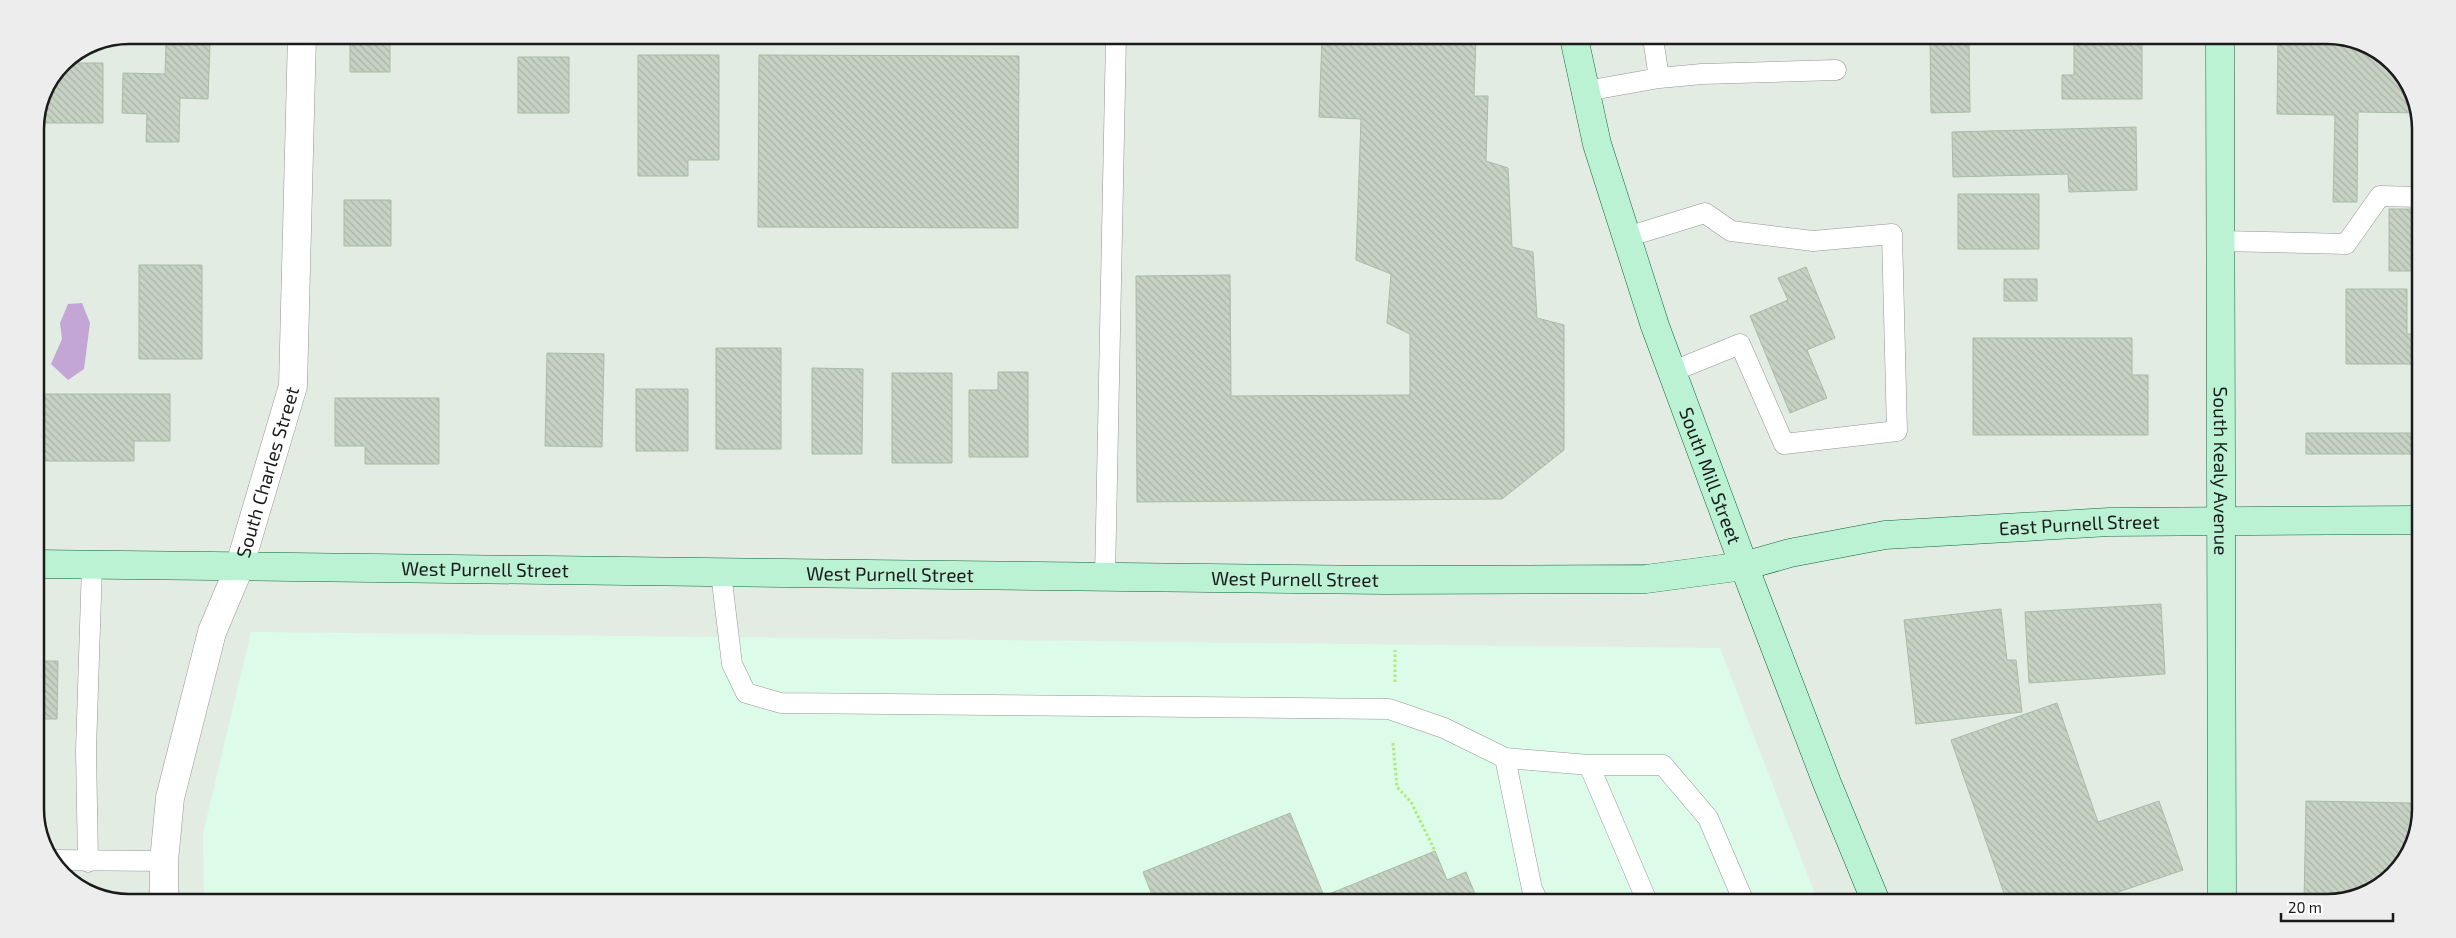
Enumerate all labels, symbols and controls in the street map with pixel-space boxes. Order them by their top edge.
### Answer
street label: South Charles Street [231,384,303,560]
street label: South Kealy Avenue [2210,387,2233,555]
street label: South Mill Street [1675,404,1747,547]
street label: East Purnell Street [1998,510,2160,539]
street label: West Purnell Street [401,556,569,581]
street label: West Purnell Street [806,561,974,586]
street label: West Purnell Street [1211,566,1379,591]
scale bar [2281,890,2394,922]
text: 20 m [2288,898,2322,916]

